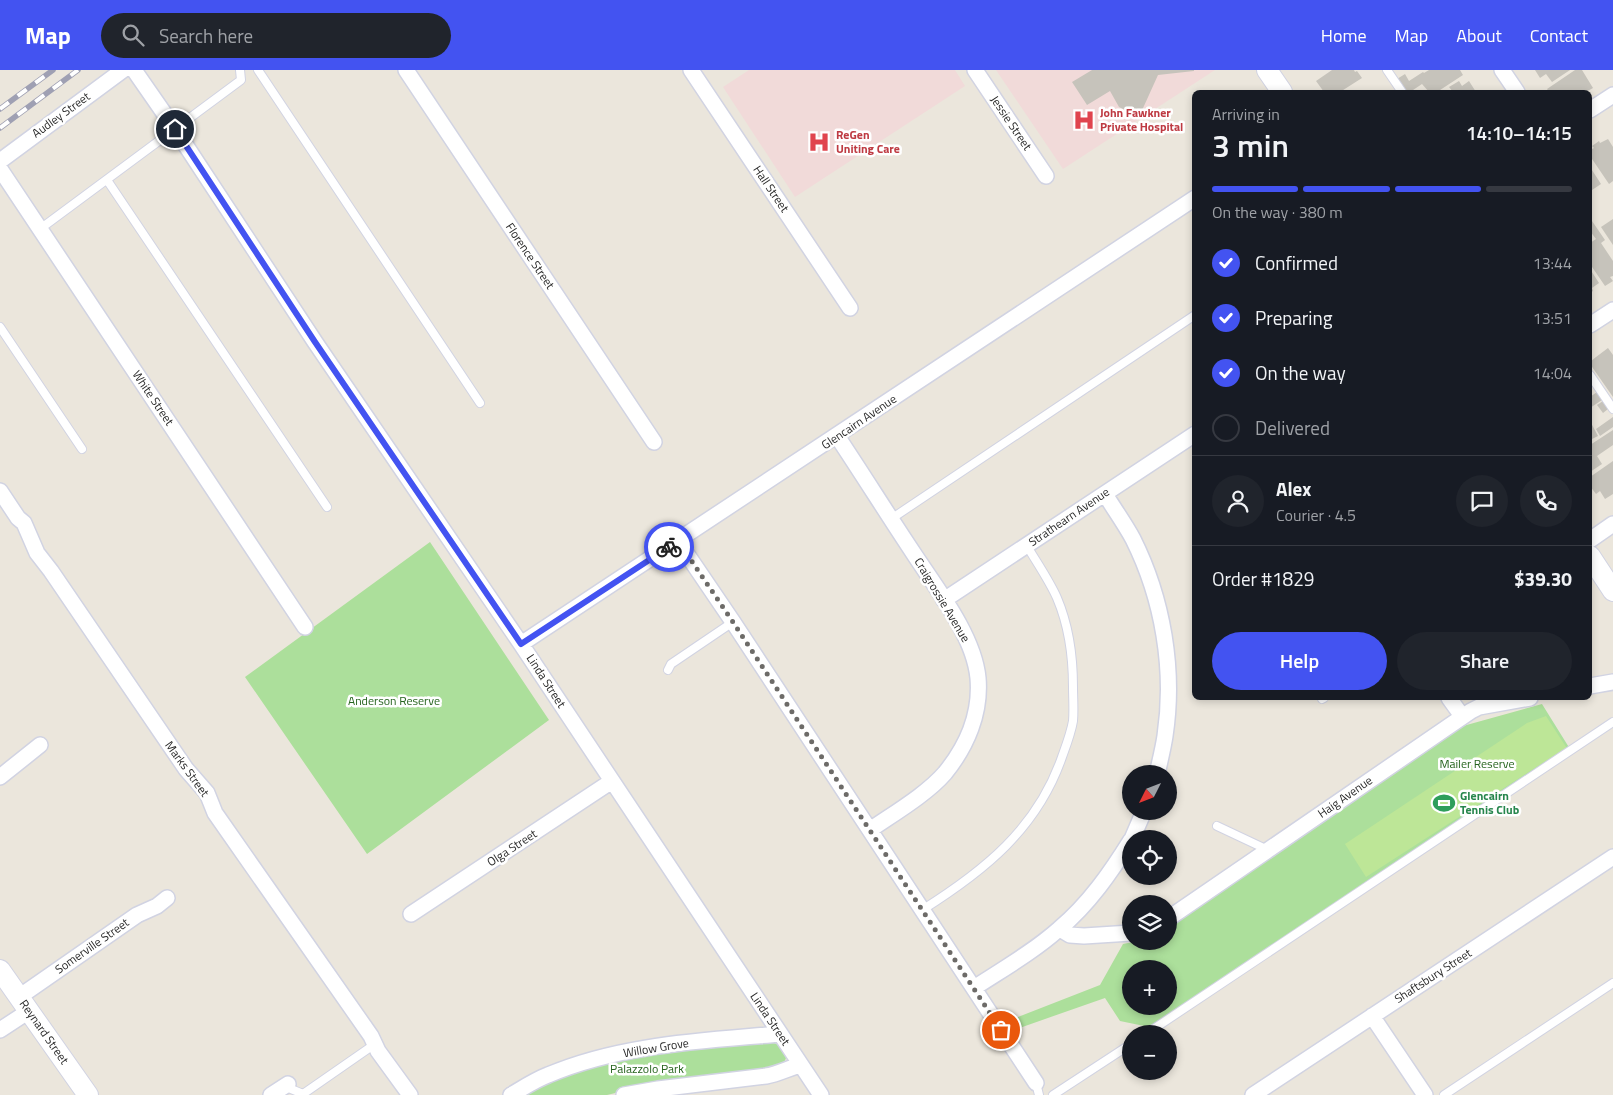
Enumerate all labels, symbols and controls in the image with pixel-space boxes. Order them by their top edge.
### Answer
search box [101,13,451,58]
text: Map [25,17,71,53]
icon: search [119,21,147,49]
text: Search here [159,21,253,50]
text: Home [1321,22,1367,49]
text: Map [1395,22,1428,49]
text: About [1456,22,1502,49]
text: Contact [1530,22,1588,49]
street label: Audley Street [28,86,94,142]
street label: Jessie Street [986,91,1037,155]
text: Arriving in [1212,102,1280,126]
place label: John Fawkner Private Hospital [1100,103,1183,136]
hospital icon: John Fawkner Private Hospital [1071,107,1097,133]
pin [154,108,196,150]
icon: home [161,115,189,143]
text: 14:10–14:15 [1466,118,1572,147]
text: 3 min [1212,121,1289,169]
place label: ReGen Uniting Care [836,125,900,158]
hospital icon: ReGen Uniting Care [806,129,832,155]
street label: Hall Street [749,161,795,217]
text: On the way · 380 m [1212,200,1343,224]
street label: Florence Street [501,219,560,293]
text: Confirmed [1255,248,1338,277]
icon: check [1212,249,1240,277]
text: 13:44 [1533,251,1572,275]
text: Preparing [1255,303,1332,332]
icon: check [1212,304,1240,332]
text: 13:51 [1533,306,1572,330]
text: On the way [1255,358,1346,387]
icon: check [1212,359,1240,387]
text: 14:04 [1533,361,1572,385]
street label: White Street [128,366,179,430]
street label: Glencairn Avenue [817,389,900,454]
text: Delivered [1255,413,1330,442]
text: Alex [1276,474,1311,503]
button: person [1212,475,1264,527]
button: chat [1456,475,1508,527]
button: phone [1520,475,1572,527]
street label: Strathearn Avenue [1024,482,1113,551]
text: Courier · 4.5 [1276,503,1356,527]
courier [644,522,694,572]
icon: bike [655,533,683,561]
street label: Craigrossie Avenue [910,554,975,646]
text: Order #1829 [1212,564,1314,593]
text: $39.30 [1514,564,1572,593]
button: Help [1212,632,1387,690]
button: Share [1397,632,1572,690]
street label: Linda Street [522,650,571,712]
park label: Anderson Reserve [348,691,440,710]
street label: Marks Street [161,737,215,801]
park label: Mailer Reserve [1439,754,1515,773]
north arrow [1122,765,1178,820]
map controls [1122,765,1177,1080]
street label: Haig Avenue [1313,771,1376,822]
place label: Glencairn Tennis Club [1460,786,1520,819]
sports icon: Glencairn Tennis Club [1431,790,1457,816]
street label: Olga Street [483,824,541,871]
button: locate [1122,830,1177,885]
button: layers [1122,895,1177,950]
street label: Somerville Street [51,913,133,978]
street label: Shaftsbury Street [1390,943,1476,1008]
button: + [1122,960,1177,1015]
street label: Linda Street [746,988,796,1050]
street label: Reynard Street [15,995,74,1069]
pin [980,1009,1022,1051]
icon: bag [987,1016,1015,1044]
button: − [1122,1025,1177,1080]
street label: Willow Grove [622,1033,690,1062]
park label: Palazzolo Park [610,1059,684,1078]

